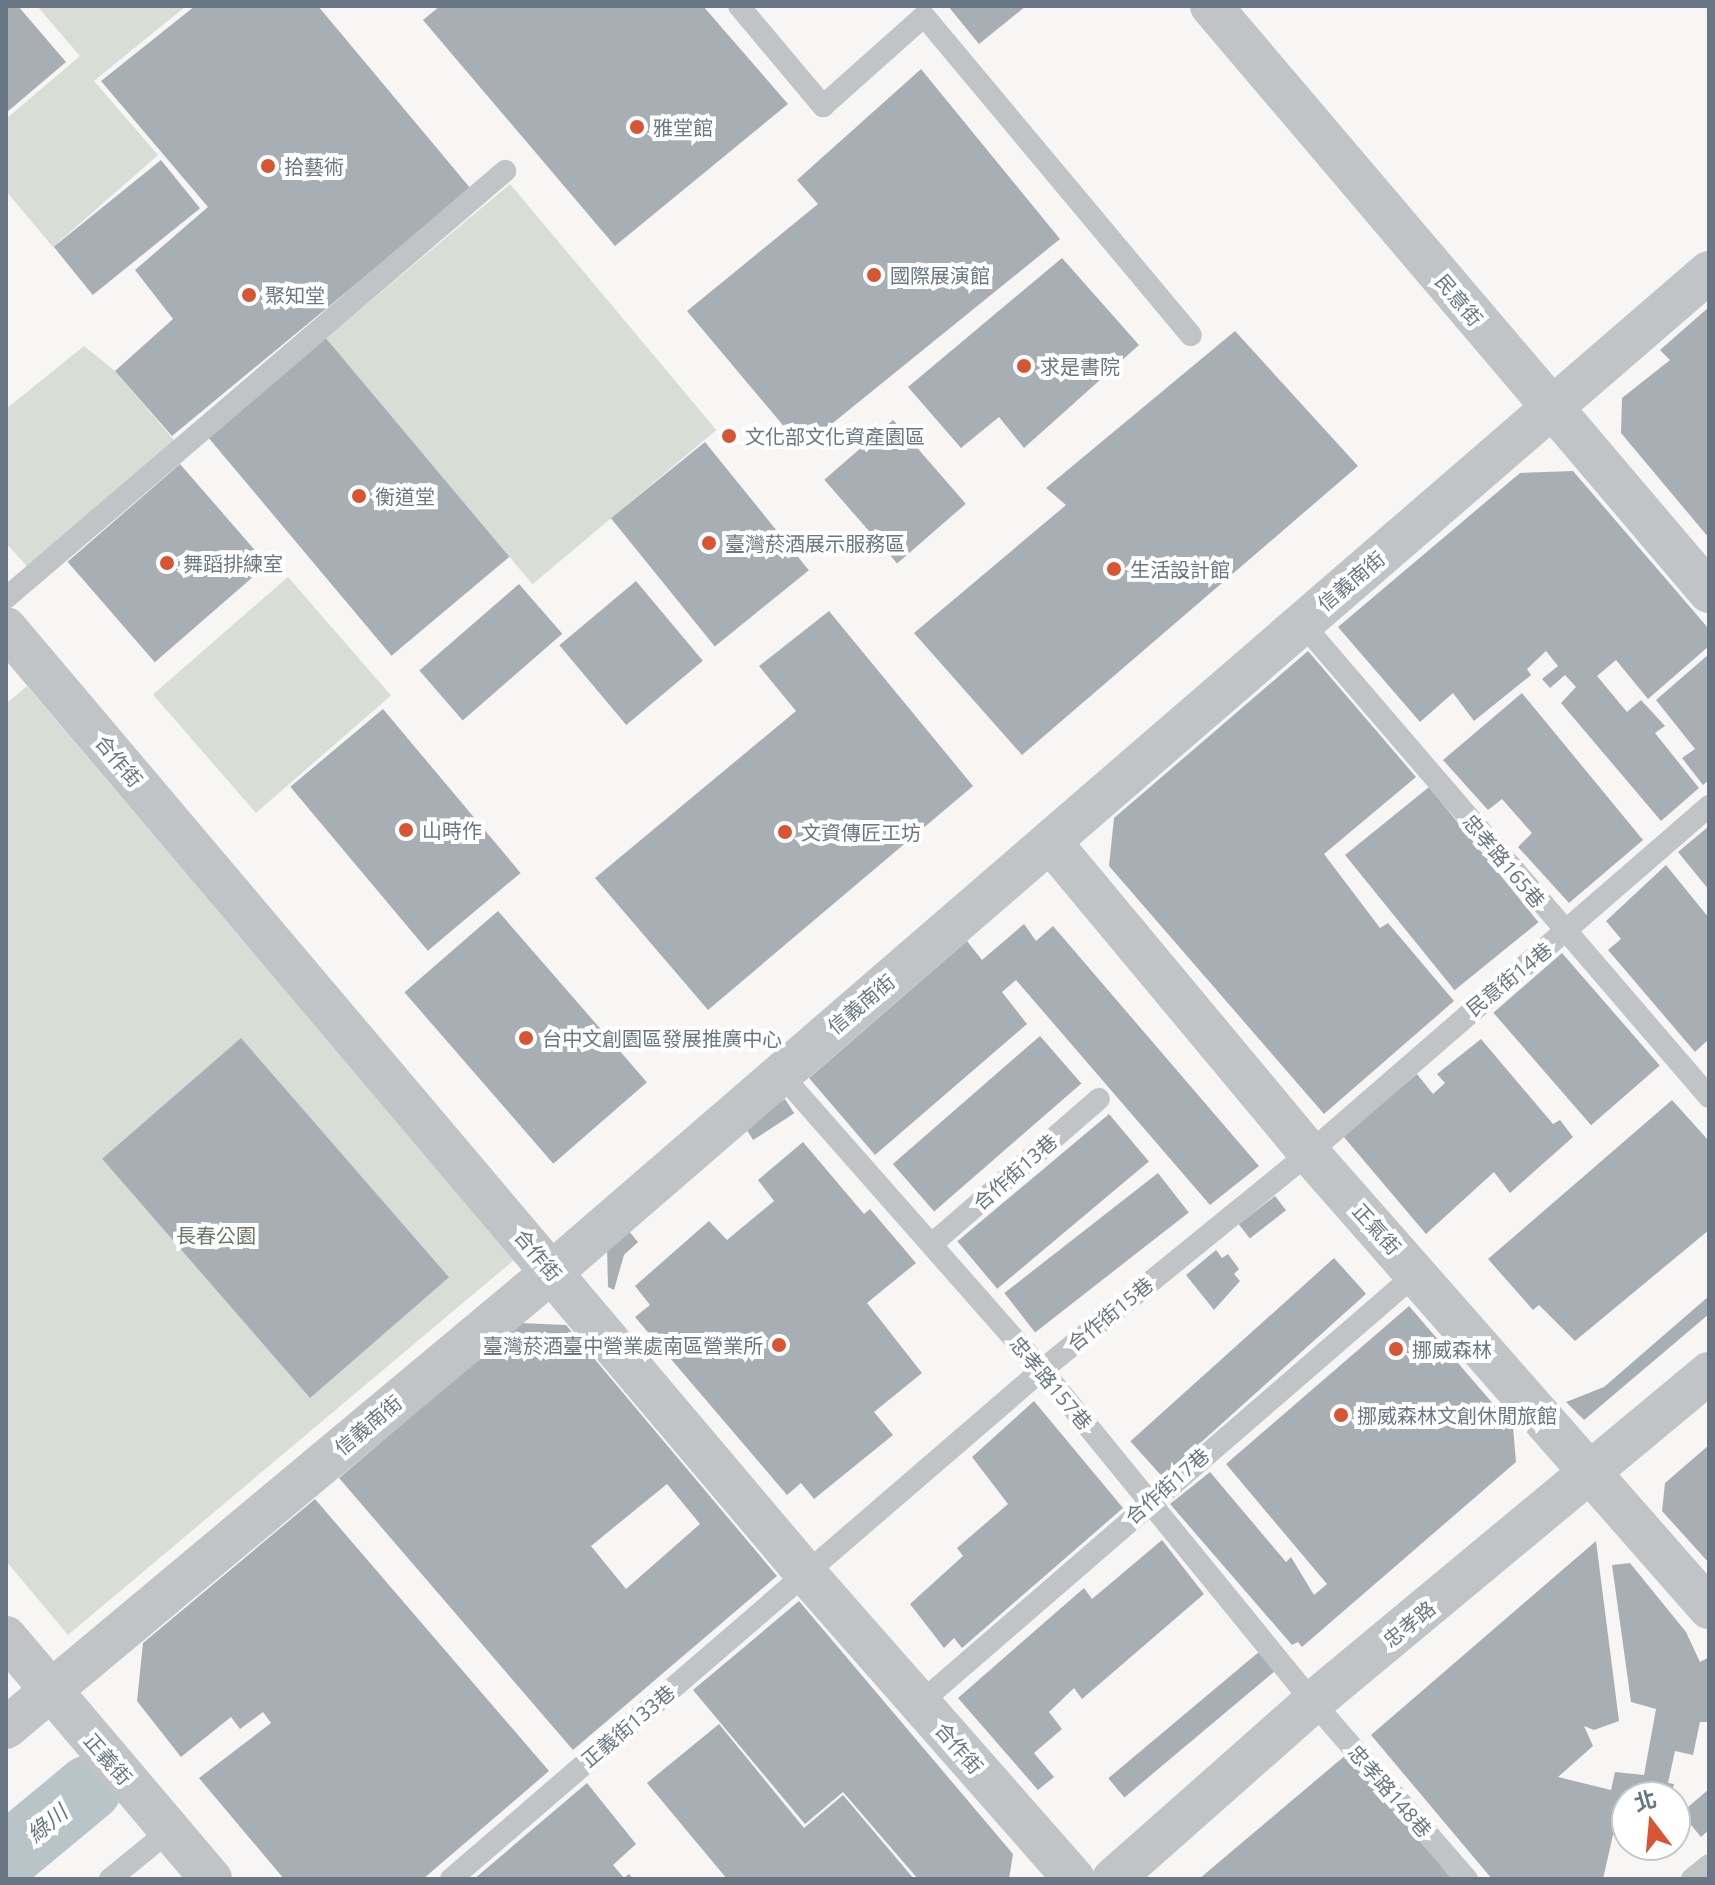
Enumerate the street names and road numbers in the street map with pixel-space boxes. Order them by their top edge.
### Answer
street label: 民意街 [1431,269,1487,331]
street label: 信義南街 [1313,546,1389,616]
street label: 合作街 [91,730,147,792]
street label: 忠孝路165巷 [1458,810,1550,912]
street label: 民意街14巷 [1461,937,1557,1021]
street label: 信義南街 [823,969,899,1039]
street label: 合作街13巷 [968,1129,1062,1215]
street label: 正氣街 [1348,1199,1406,1259]
street label: 合作街 [510,1224,566,1286]
street label: 合作街15巷 [1062,1272,1158,1356]
street label: 忠孝路157巷 [1005,1332,1097,1434]
street label: 信義南街 [330,1390,406,1460]
street label: 合作街17巷 [1120,1443,1214,1529]
street label: 忠孝路 [1378,1596,1440,1652]
street label: 正義街133巷 [577,1680,679,1772]
street label: 合作街 [930,1717,988,1779]
street label: 正義街 [79,1728,137,1790]
street label: 忠孝路148巷 [1343,1740,1437,1842]

